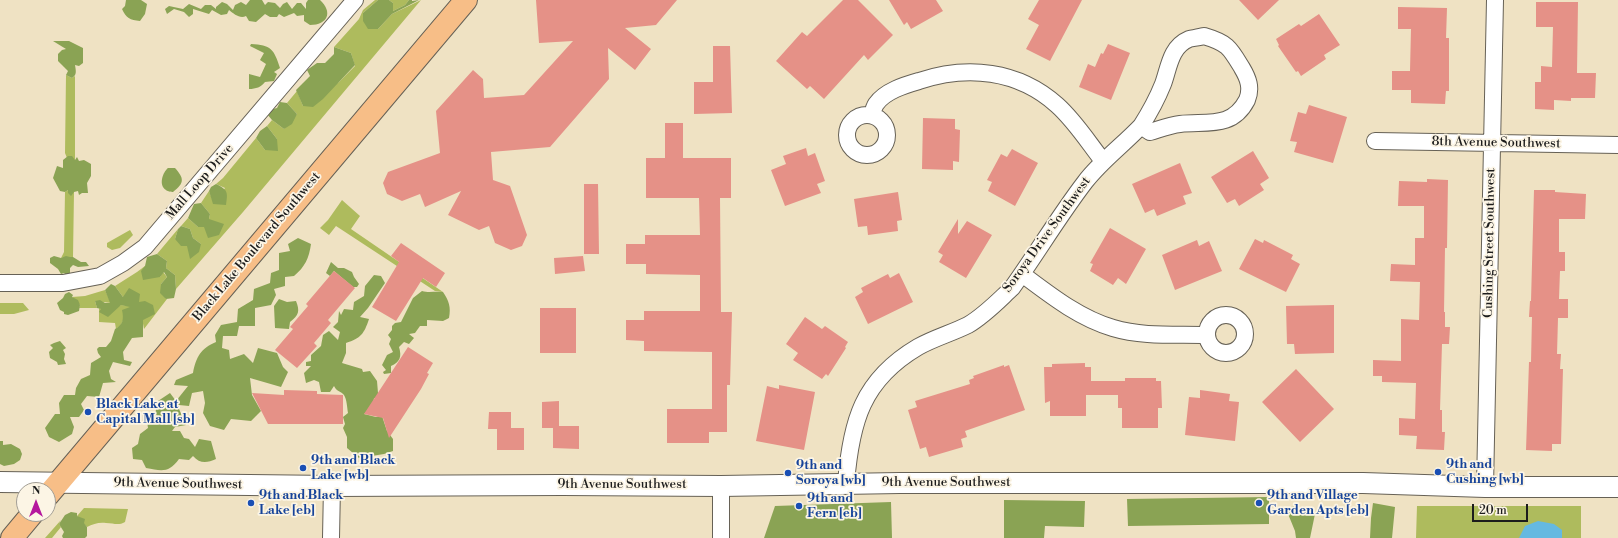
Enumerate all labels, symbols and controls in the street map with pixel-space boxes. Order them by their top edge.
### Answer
street label: 8th Avenue Southwest [1431,134,1561,152]
street label: Mall Loop Drive [163,141,237,223]
street label: Cushing Street Southwest [1481,168,1499,318]
street label: Black Lake Boulevard Southwest [190,169,324,325]
street label: Soroya Drive Southwest [1000,174,1094,296]
place label: Black Lake at Capital Mall [sb] [96,397,195,428]
marker: Black Lake at Capital Mall [sb] [83,407,93,417]
place label: 9th and Black Lake [wb] [311,453,395,484]
place label: 9th and Cushing [wb] [1446,457,1524,488]
place label: 9th and Soroya [wb] [796,458,866,489]
marker: 9th and Black Lake [wb] [298,463,308,473]
marker: 9th and Cushing [wb] [1433,467,1443,477]
marker: 9th and Soroya [wb] [783,468,793,478]
street label: 9th Avenue Southwest [113,475,243,493]
street label: 9th Avenue Southwest [881,475,1011,491]
street label: 9th Avenue Southwest [557,477,687,493]
north arrow [16,482,56,522]
text: N [32,484,40,498]
place label: 9th and Black Lake [eb] [259,488,343,519]
place label: 9th and Village Garden Apts [eb] [1267,488,1369,519]
place label: 9th and Fern [eb] [807,491,862,522]
scale bar [1474,496,1530,522]
marker: 9th and Black Lake [eb] [246,498,256,508]
marker: 9th and Village Garden Apts [eb] [1254,498,1264,508]
marker: 9th and Fern [eb] [794,501,804,511]
text: 20 m [1479,503,1507,518]

